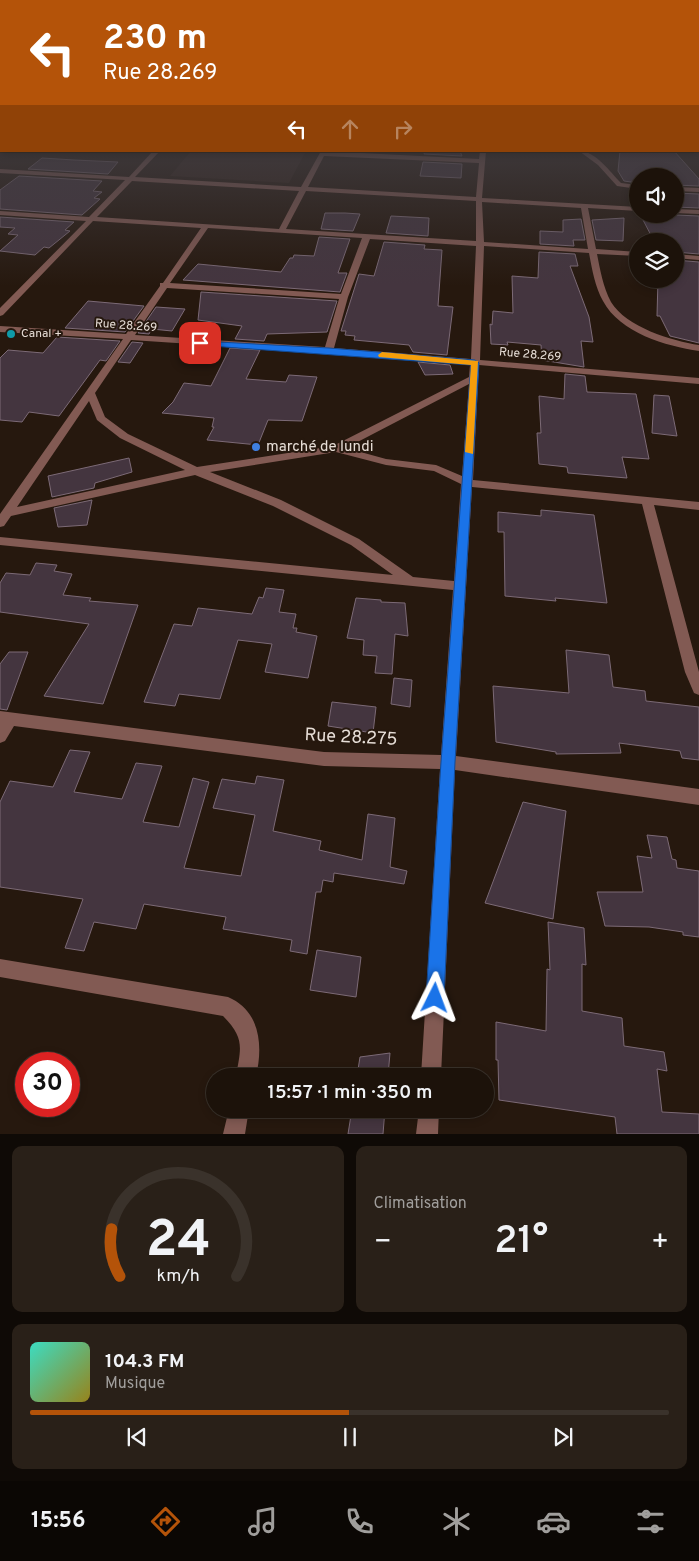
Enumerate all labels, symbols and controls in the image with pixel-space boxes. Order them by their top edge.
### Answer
text: 230 m [103,17,207,61]
icon: left [20,20,85,85]
text: Rue 28.269 [103,60,217,87]
icon: left [283,115,311,143]
icon: ahead [336,115,364,143]
icon: right [389,115,417,143]
map controls [629,168,684,288]
button: sound [629,168,684,223]
button: layers [629,233,684,288]
street label: Rue 28.269 [94,316,158,336]
pin [179,322,221,364]
place label: Canal + [21,326,62,342]
marker: Canal + [5,328,17,340]
icon: arrive [186,329,214,357]
street label: Rue 28.269 [498,344,562,366]
place label: marché de lundi [266,438,374,457]
marker: marché de lundi [250,441,262,453]
street label: Rue 28.275 [304,724,398,752]
position arrow [408,971,460,1023]
speed limit sign: 30 [15,1052,80,1117]
text: 15:57 · 1 min · 350 m [267,1081,433,1105]
text: Climatisation [374,1194,467,1214]
text: 24 [145,1209,210,1275]
text: 21° [494,1218,548,1267]
text: − [374,1225,392,1261]
text: + [651,1225,669,1261]
text: km/h [156,1265,199,1288]
text: 104.3 FM [105,1350,184,1374]
text: Musique [105,1374,165,1394]
icon: previous [123,1423,151,1451]
icon: pause [336,1423,364,1451]
icon: next [549,1423,577,1451]
icon: directions [148,1504,183,1539]
icon: music [245,1504,280,1539]
icon: phone [342,1504,377,1539]
icon: climate [439,1504,474,1539]
icon: car [536,1504,571,1539]
icon: filters [633,1504,668,1539]
text: 15:56 [31,1508,86,1535]

